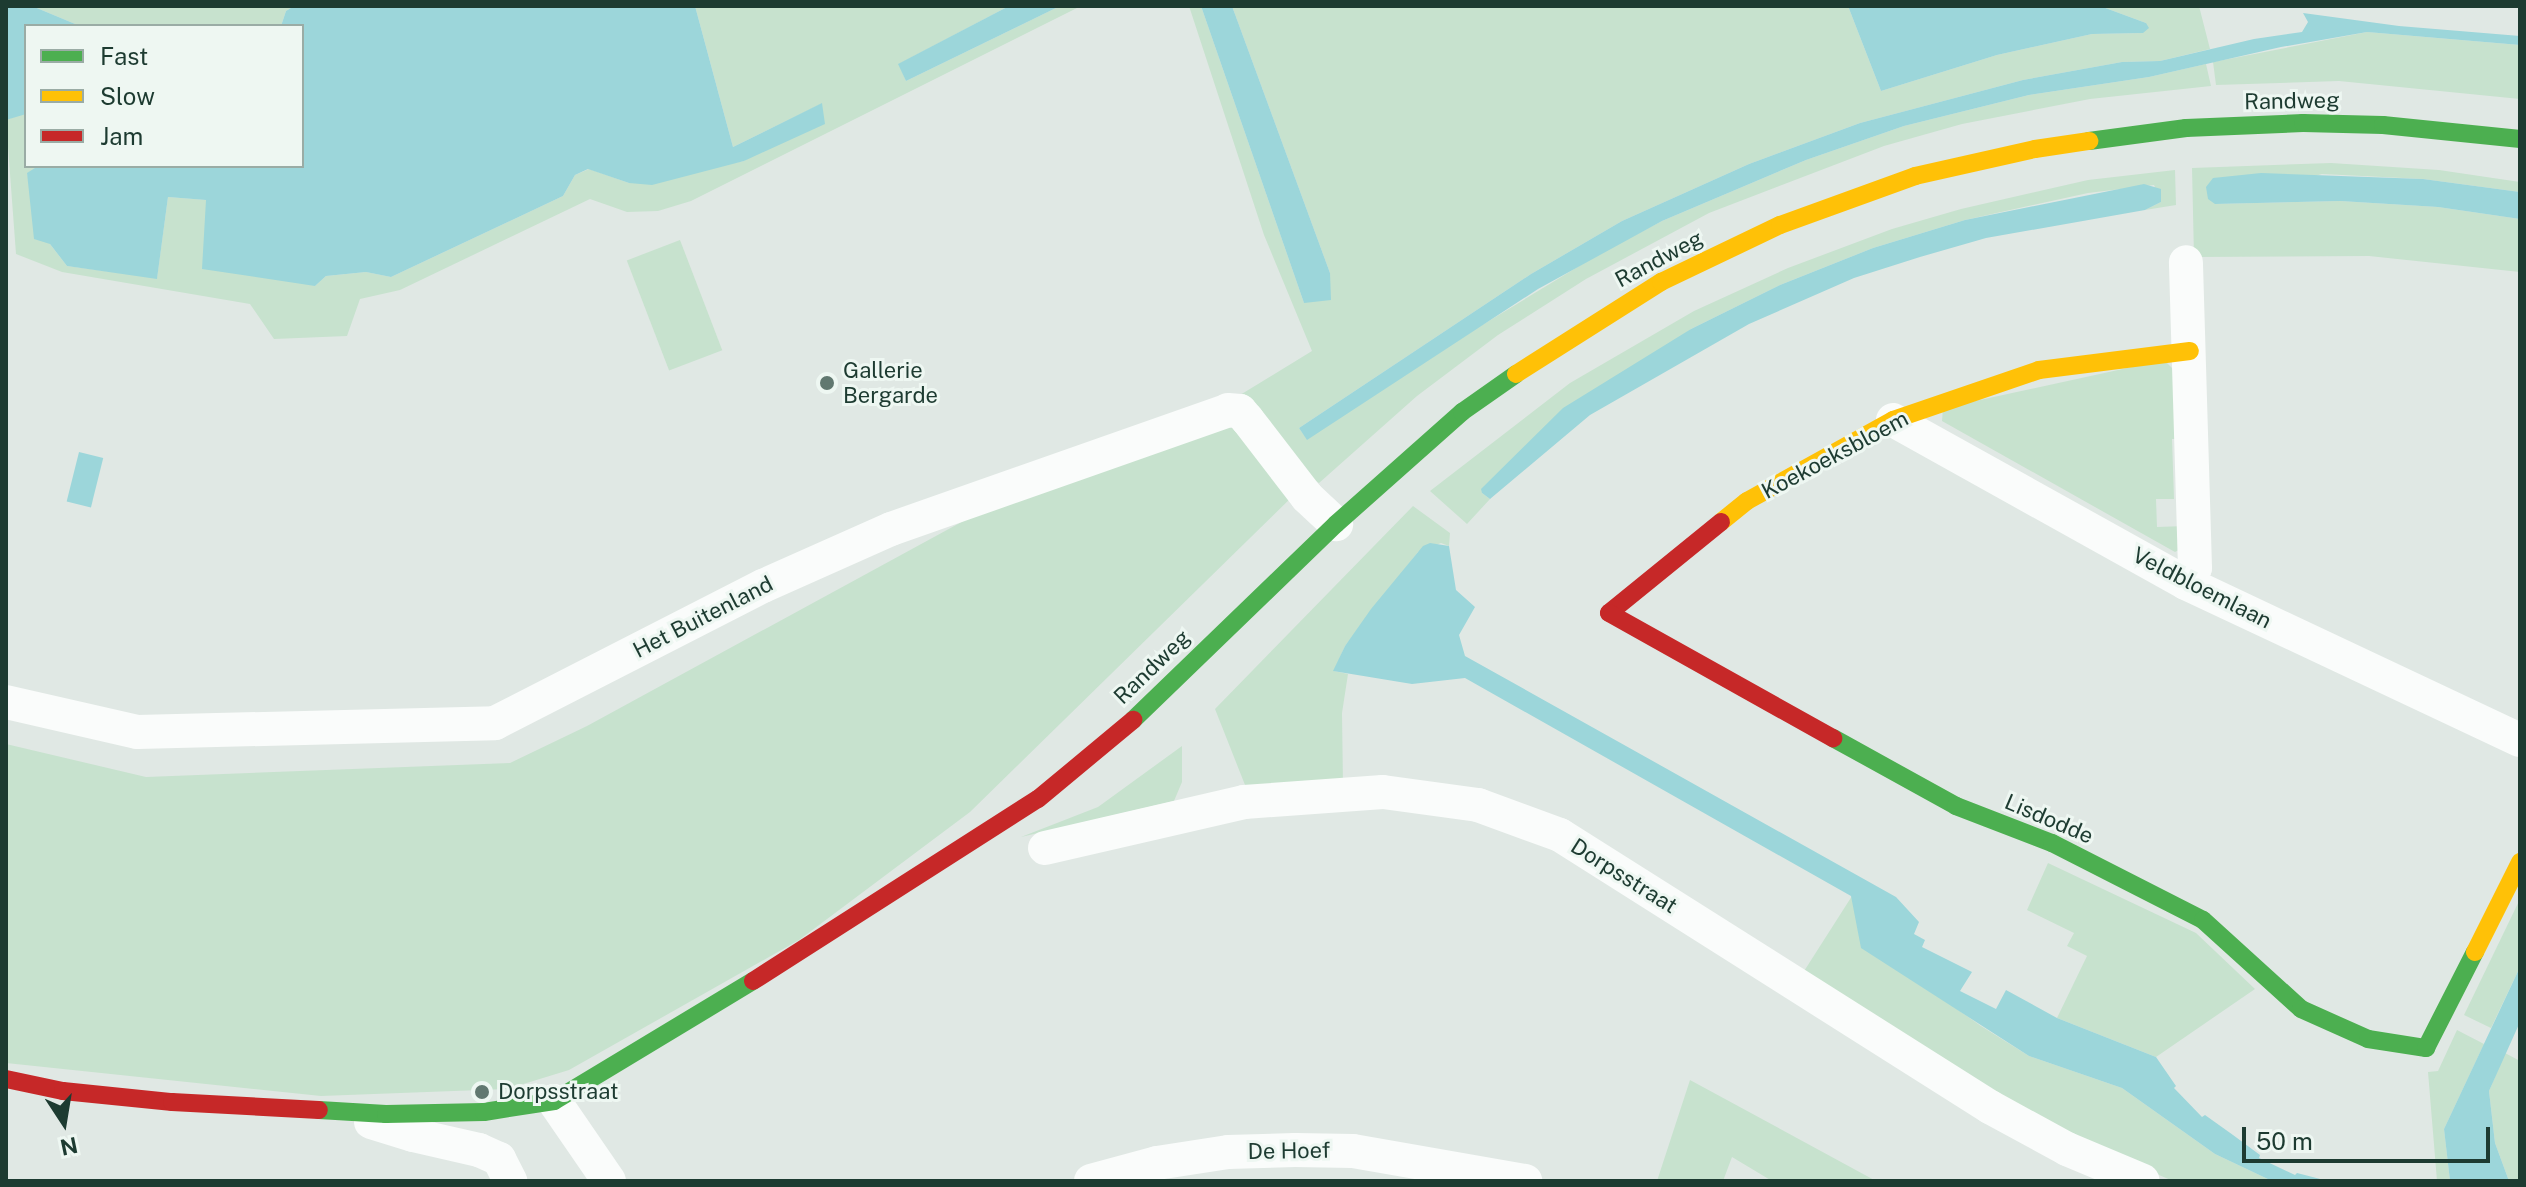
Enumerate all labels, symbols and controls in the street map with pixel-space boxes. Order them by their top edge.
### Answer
legend [24,24,304,168]
text: Fast [100,42,148,70]
text: Slow [100,82,155,110]
street label: Randweg [2244,87,2340,115]
text: Jam [100,122,143,150]
street label: Randweg [1611,225,1707,293]
place label: Gallerie Bergarde [843,357,938,408]
marker: Gallerie Bergarde [818,374,836,392]
street label: Koekoeksbloem [1757,405,1913,505]
street label: Veldbloemlaan [2128,542,2276,634]
street label: Het Buitenland [629,570,777,664]
street label: Randweg [1108,624,1196,710]
street label: Lisdodde [2001,789,2097,849]
street label: Dorpsstraat [1566,833,1682,919]
place label: Dorpsstraat [498,1079,618,1105]
north arrow [24,1083,104,1163]
marker: Dorpsstraat [473,1083,491,1101]
scale bar [2246,1111,2494,1161]
text: 50 m [2256,1127,2313,1155]
text: N [58,1132,80,1161]
street label: De Hoef [1247,1137,1331,1165]

